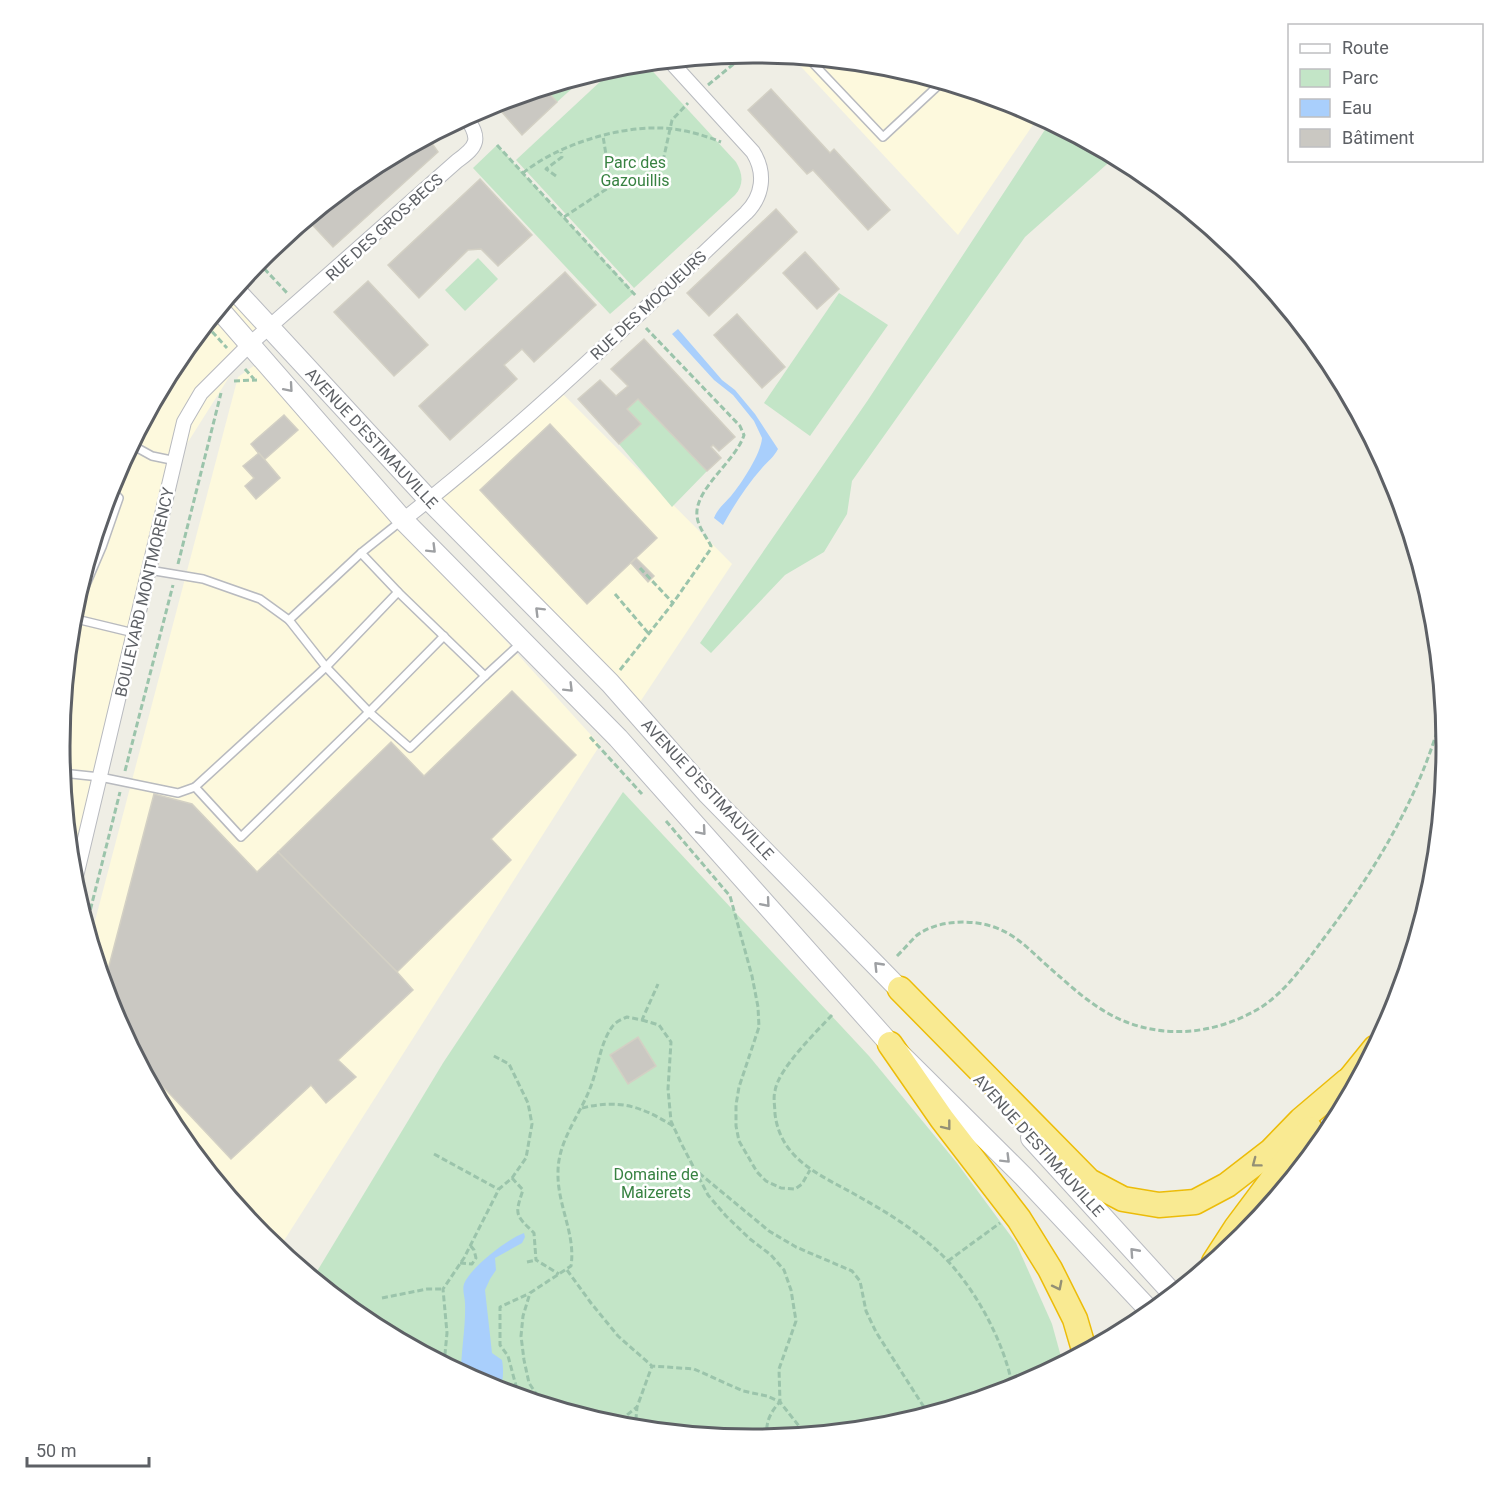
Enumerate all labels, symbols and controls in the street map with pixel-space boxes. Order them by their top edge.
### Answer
legend [1288,24,1483,162]
text: Route [1342,37,1389,58]
text: Parc [1342,67,1378,88]
text: Eau [1342,97,1372,118]
text: Bâtiment [1342,127,1415,148]
park label: Parc des Gazouillis [600,153,670,190]
street label: RUE DES GROS-BECS [322,170,447,285]
street label: RUE DES MOQUEURS [586,247,710,364]
street label: AVENUE D'ESTIMAUVILLE [301,364,442,513]
one-way arrow [282,381,293,392]
street label: BOULEVARD MONTMORENCY [111,485,178,699]
one-way arrow [425,542,436,553]
one-way arrow [535,608,546,618]
one-way arrow [562,681,573,692]
street label: AVENUE D'ESTIMAUVILLE [637,715,778,864]
one-way arrow [695,824,706,835]
one-way arrow [759,896,770,907]
one-way arrow [874,963,885,974]
street label: AVENUE D'ESTIMAUVILLE [970,1070,1108,1221]
one-way arrow [940,1120,951,1131]
one-way arrow [999,1151,1010,1162]
one-way arrow [1252,1155,1263,1166]
park label: Domaine de Maizerets [613,1165,699,1202]
one-way arrow [1131,1248,1142,1259]
one-way arrow [1051,1280,1063,1291]
scale bar [27,1430,148,1468]
text: 50 m [36,1440,76,1461]

